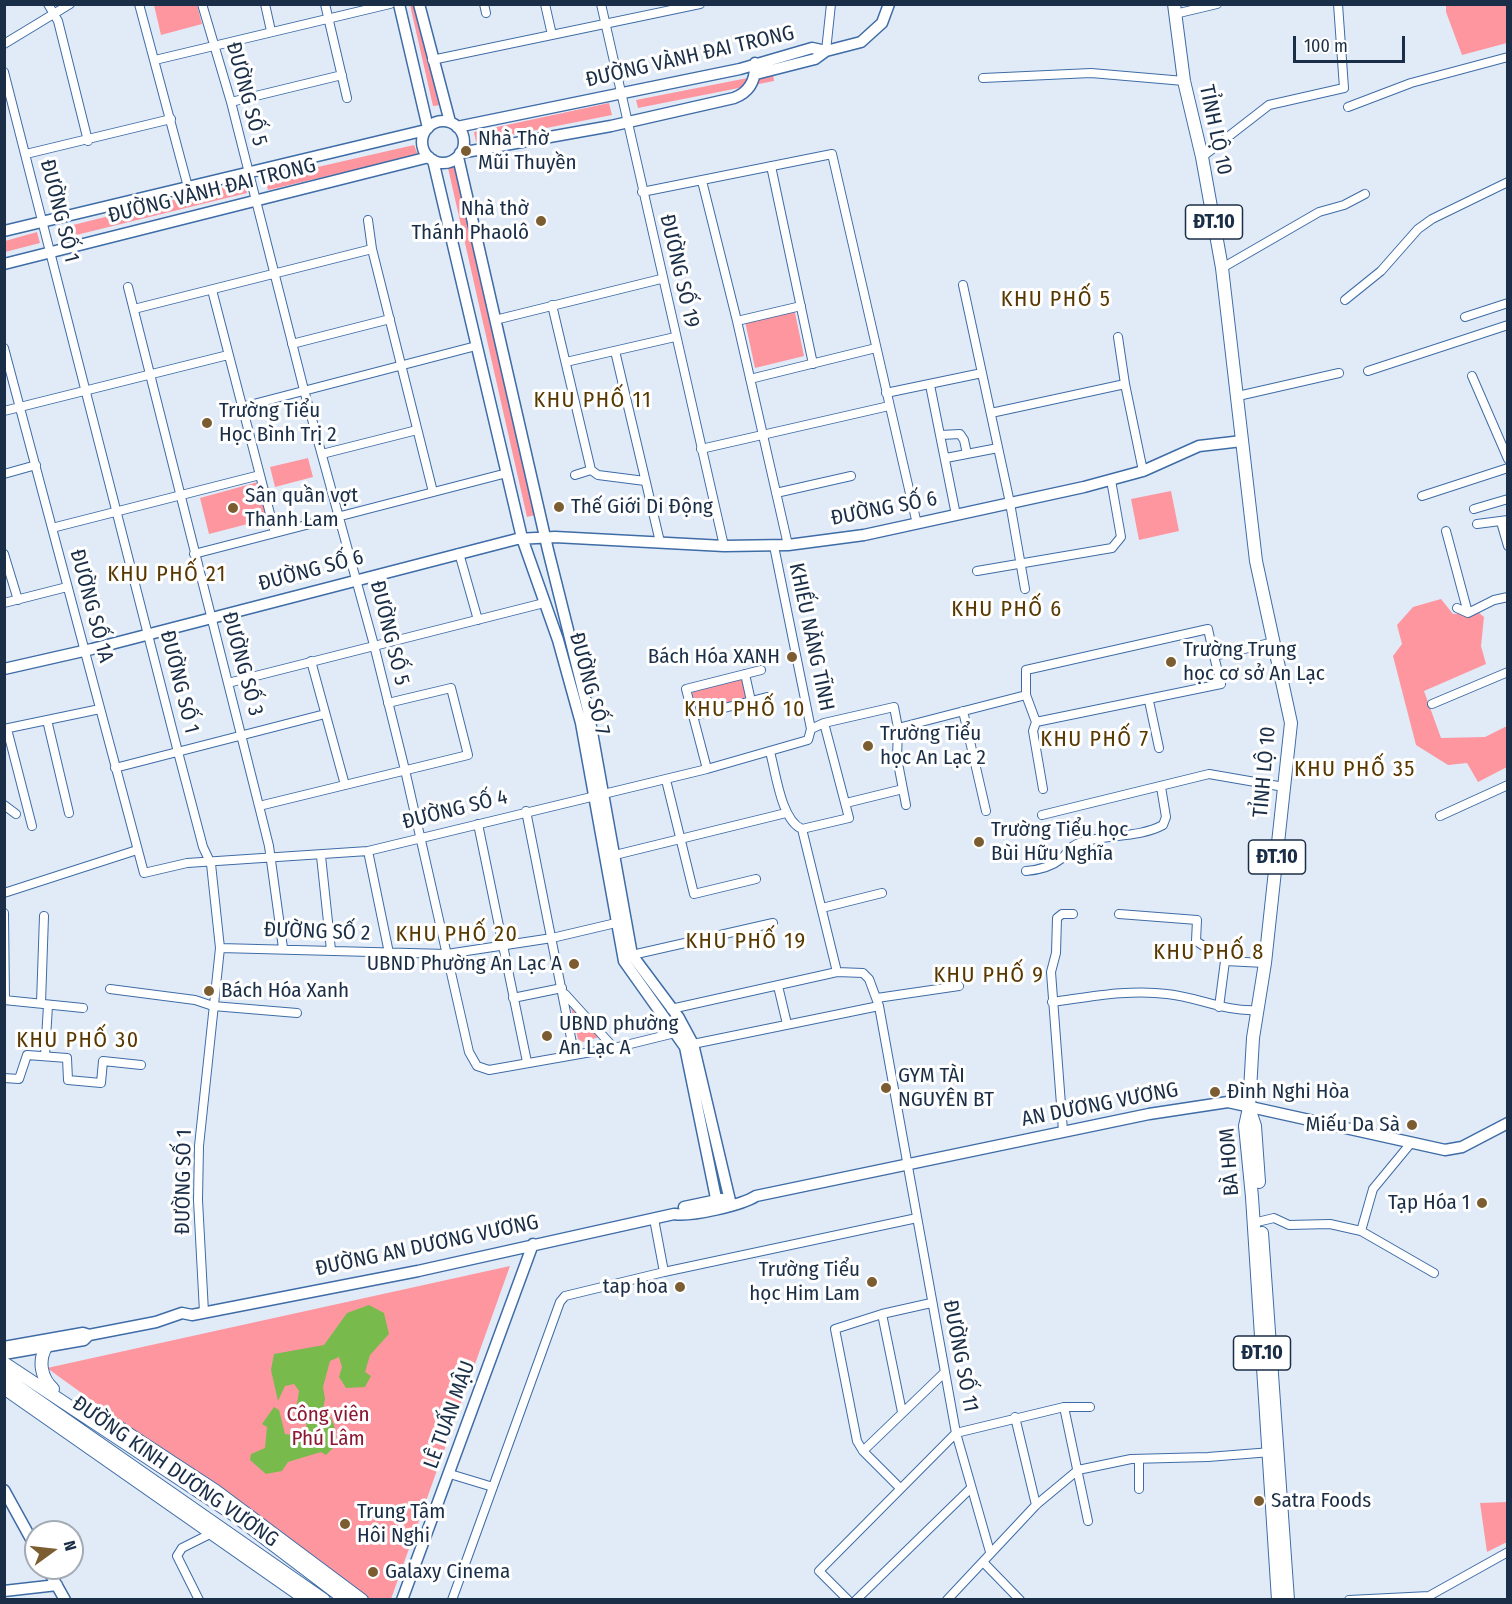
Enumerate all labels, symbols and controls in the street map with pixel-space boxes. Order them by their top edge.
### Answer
street label: ĐƯỜNG VÀNH ĐAI TRONG [583,21,797,93]
scale bar [1296,24,1408,62]
text: 100 m [1304,35,1348,57]
street label: ĐƯỜNG SỐ 5 [220,39,272,149]
street label: TỈNH LỘ 10 [1193,83,1237,177]
place label: Nhà Thờ Mũi Thuyền [478,126,577,176]
marker: Nhà Thờ Mũi Thuyền [459,144,473,158]
street label: ĐƯỜNG VÀNH ĐAI TRONG [106,153,318,229]
street label: ĐƯỜNG SỐ 1 [34,157,84,265]
place label: Nhà thờ Thánh Phaolô [411,196,529,246]
road number: ĐT.10 [1186,205,1242,239]
street label: ĐƯỜNG SỐ 19 [654,212,704,330]
marker: Nhà thờ Thánh Phaolô [534,214,548,228]
district label: KHU PHỐ 5 [1001,287,1111,313]
district label: KHU PHỐ 11 [534,388,652,414]
place label: Trường Tiểu Học Bình Trị 2 [219,398,336,448]
marker: Trường Tiểu Học Bình Trị 2 [200,416,214,430]
place label: Sân quần vợt Thanh Lam [245,483,358,533]
street label: ĐƯỜNG SỐ 6 [829,486,939,532]
place label: Thế Giới Di Động [571,494,713,520]
marker: Thế Giới Di Động [552,500,566,514]
marker: Sân quần vợt Thanh Lam [226,501,240,515]
street label: ĐƯỜNG SỐ 6 [256,545,366,597]
street label: ĐƯỜNG SỐ 1A [64,547,118,665]
street label: KHIẾU NĂNG TĨNH [783,561,839,713]
district label: KHU PHỐ 21 [107,562,227,588]
street label: ĐƯỜNG SỐ 5 [364,578,414,688]
district label: KHU PHỐ 6 [951,597,1063,623]
street label: ĐƯỜNG SỐ 3 [216,609,268,719]
street label: ĐƯỜNG SỐ 1 [154,628,204,736]
street label: ĐƯỜNG SỐ 7 [563,630,615,738]
place label: Trường Trung học cơ sở An Lạc [1183,637,1325,687]
place label: Bách Hóa XANH [648,644,780,670]
marker: Bách Hóa XANH [785,650,799,664]
marker: Trường Trung học cơ sở An Lạc [1164,655,1178,669]
district label: KHU PHỐ 10 [684,697,806,723]
place label: Trường Tiểu học An Lạc 2 [880,721,986,771]
street label: TỈNH LỘ 10 [1248,725,1282,819]
district label: KHU PHỐ 7 [1040,727,1150,753]
marker: Trường Tiểu học An Lạc 2 [861,739,875,753]
district label: KHU PHỐ 35 [1294,757,1416,783]
street label: ĐƯỜNG SỐ 4 [400,785,510,835]
place label: Trường Tiểu học Bùi Hữu Nghĩa [991,817,1128,867]
marker: Trường Tiểu học Bùi Hữu Nghĩa [972,835,986,849]
road number: ĐT.10 [1248,840,1306,874]
street label: ĐƯỜNG SỐ 2 [263,918,371,946]
district label: KHU PHỐ 20 [395,922,519,948]
district label: KHU PHỐ 19 [685,929,807,955]
district label: KHU PHỐ 8 [1153,940,1265,966]
place label: UBND Phường An Lạc A [367,951,562,977]
marker: UBND Phường An Lạc A [567,957,581,971]
district label: KHU PHỐ 9 [933,963,1045,989]
place label: Bách Hóa Xanh [221,978,349,1004]
marker: Bách Hóa Xanh [202,984,216,998]
place label: UBND phường An Lạc A [559,1011,678,1061]
district label: KHU PHỐ 30 [16,1028,140,1054]
marker: UBND phường An Lạc A [540,1029,554,1043]
place label: GYM TÀI NGUYÊN BT [898,1063,994,1113]
street label: AN DƯƠNG VƯƠNG [1020,1077,1180,1133]
place label: Đình Nghi Hòa [1227,1079,1350,1105]
marker: GYM TÀI NGUYÊN BT [879,1081,893,1095]
marker: Đình Nghi Hòa [1208,1085,1222,1099]
place label: Miếu Da Sà [1306,1112,1400,1138]
marker: Miếu Da Sà [1405,1118,1419,1132]
street label: BÀ HOM [1215,1127,1245,1197]
street label: ĐƯỜNG SỐ 1 [170,1129,198,1235]
place label: Tạp Hóa 1 [1388,1190,1470,1216]
marker: Tạp Hóa 1 [1475,1196,1489,1210]
street label: ĐƯỜNG AN DƯƠNG VƯƠNG [313,1210,541,1282]
place label: Trường Tiểu học Him Lam [749,1257,860,1307]
place label: tap hoa [603,1274,668,1300]
marker: Trường Tiểu học Him Lam [865,1275,879,1289]
marker: tap hoa [673,1280,687,1294]
street label: ĐƯỜNG SỐ 11 [937,1298,983,1414]
road number: ĐT.10 [1234,1336,1290,1370]
street label: LÊ TUẤN MẬU [419,1358,481,1472]
street label: ĐƯỜNG KINH DƯƠNG VƯƠNG [67,1391,283,1553]
park label: Công viên Phú Lâm [286,1402,370,1452]
place label: Satra Foods [1271,1488,1371,1514]
marker: Satra Foods [1252,1494,1266,1508]
place label: Trung Tâm Hôi Nghi [357,1499,445,1549]
marker: Trung Tâm Hôi Nghi [338,1517,352,1531]
north arrow [24,1520,84,1580]
place label: Galaxy Cinema [385,1559,510,1585]
marker: Galaxy Cinema [366,1565,380,1579]

